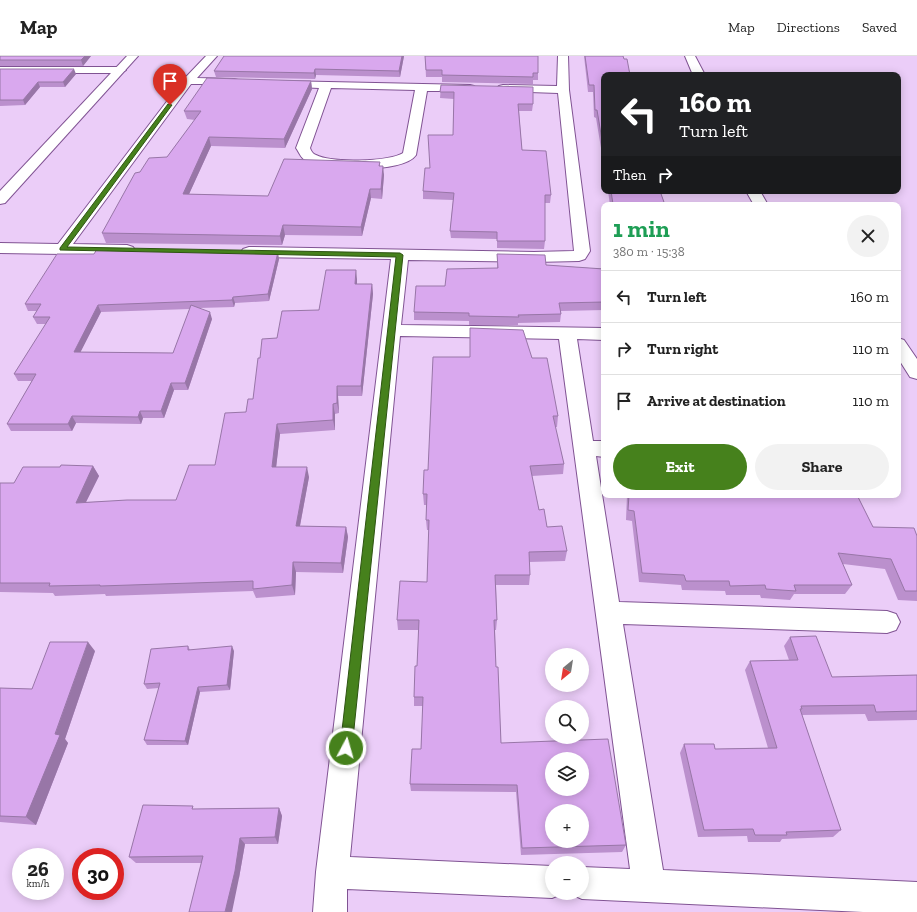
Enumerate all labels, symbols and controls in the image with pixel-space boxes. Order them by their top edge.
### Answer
text: Map [20,16,57,39]
text: Map [728,19,755,36]
text: Directions [777,19,840,36]
text: Saved [862,19,897,36]
pin [153,64,187,105]
icon: arrive [159,70,181,92]
text: 160 m [679,86,751,119]
icon: left [613,88,665,140]
text: Turn left [679,120,748,142]
icon: right [654,164,676,186]
text: Then [613,166,646,184]
text: 1 min [613,214,670,243]
button: close [847,215,889,257]
text: 380 m · 15:38 [613,244,685,259]
icon: left [613,286,635,308]
text: Turn left [647,288,707,306]
text: 160 m [850,288,889,306]
icon: right [613,338,635,360]
text: Turn right [647,340,718,358]
text: 110 m [852,340,889,358]
icon: arrive [613,390,635,412]
text: Arrive at destination [647,392,786,410]
text: 110 m [852,392,889,410]
button: Exit [613,444,747,490]
button: Share [755,444,889,490]
north arrow [545,648,589,692]
map controls [545,648,589,900]
button: search [545,700,589,744]
position arrow [325,727,367,769]
button: layers [545,752,589,796]
button: + [545,804,589,848]
speed limit sign: 30 [72,848,124,900]
button: − [545,856,589,900]
text: 26 [27,857,49,881]
text: km/h [27,878,49,890]

